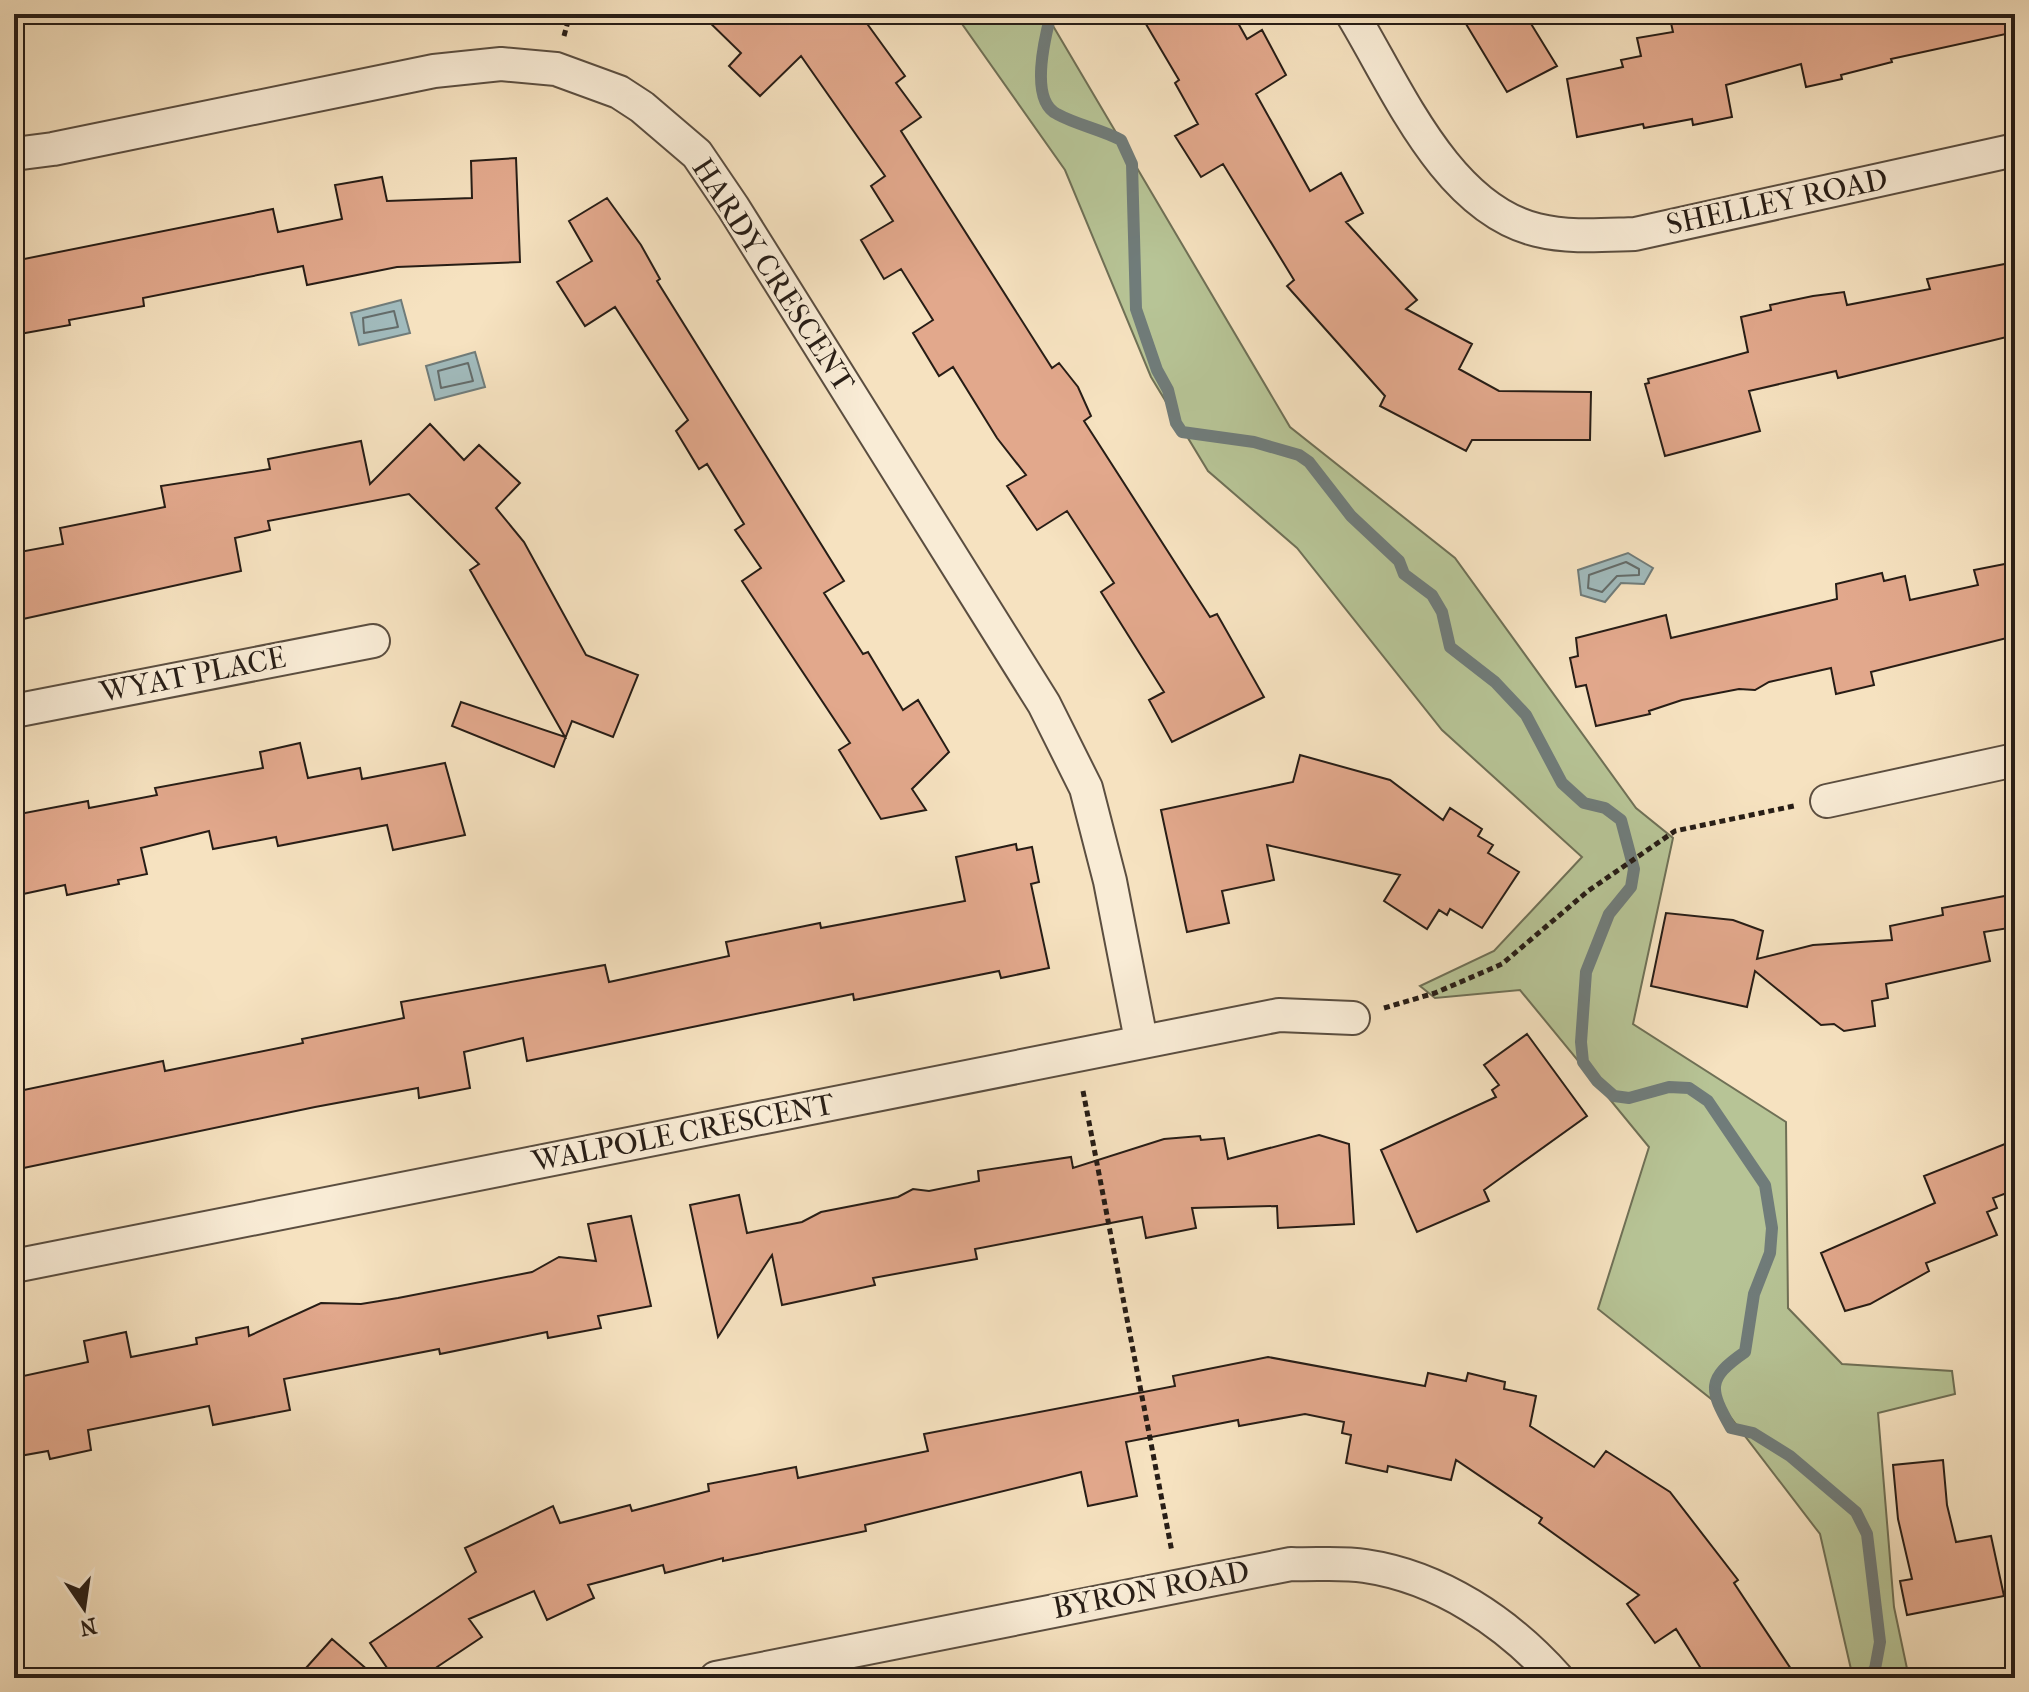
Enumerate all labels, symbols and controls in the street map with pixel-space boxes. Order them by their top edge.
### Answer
street label: HARDY CRESCENT [684,152,862,399]
street label: SHELLEY ROAD [1663,161,1891,243]
street label: WYAT PLACE [96,640,289,710]
street label: WALPOLE CRESCENT [528,1086,838,1180]
street label: BYRON ROAD [1050,1554,1252,1626]
north arrow [44,1568,124,1648]
text: N [77,1612,99,1641]

